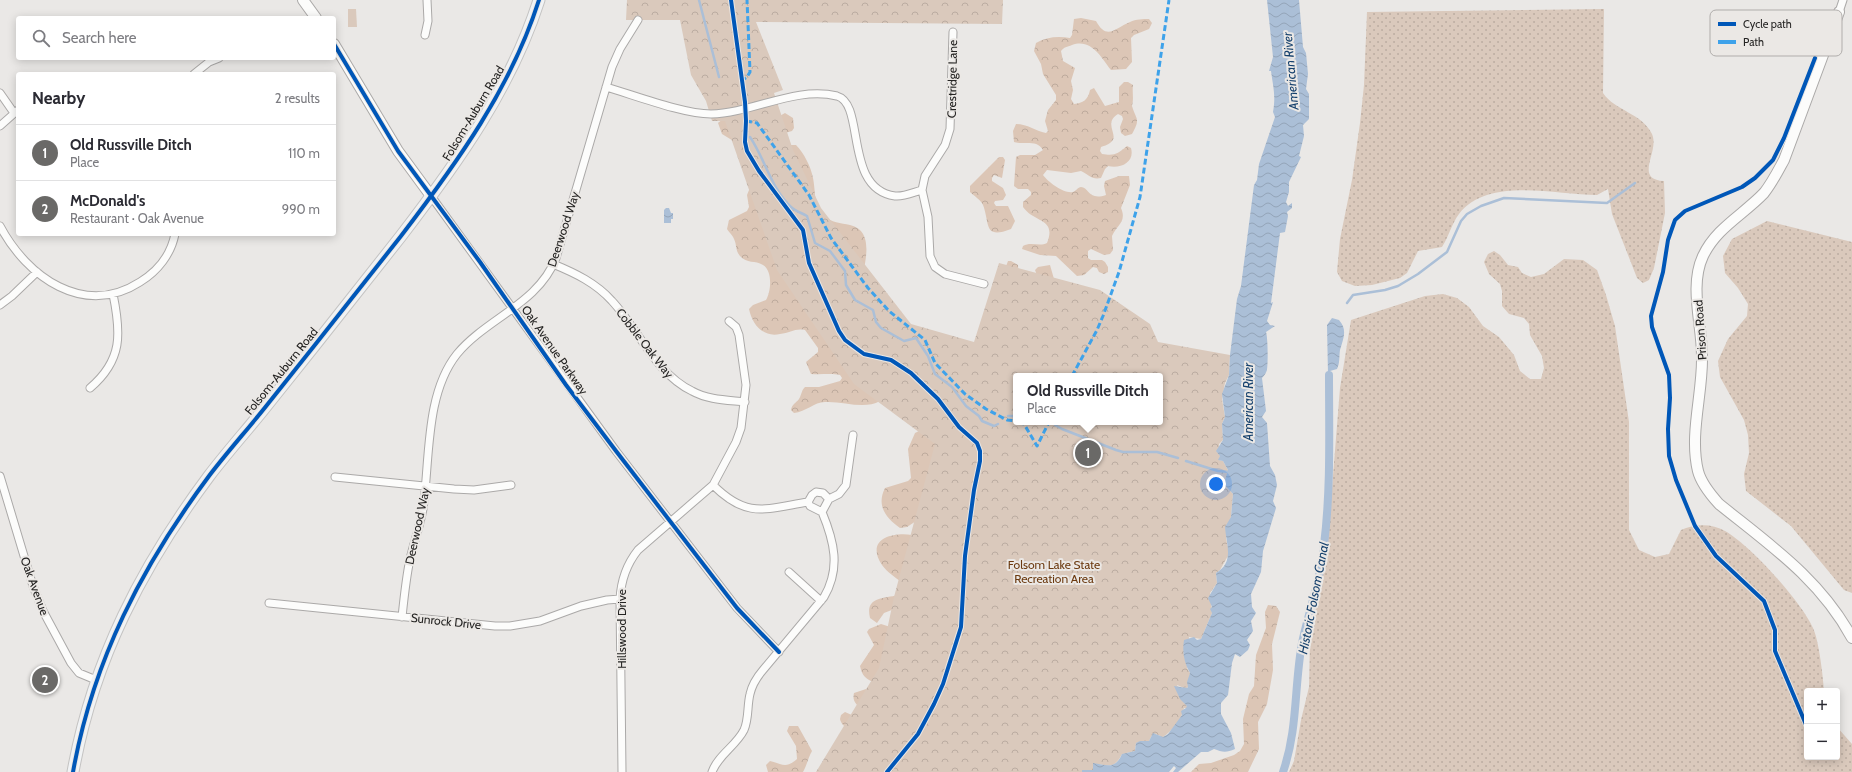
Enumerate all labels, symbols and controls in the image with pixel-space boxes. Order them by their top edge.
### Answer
legend [1710,10,1842,56]
search box [16,16,336,60]
text: Cycle path [1743,17,1792,31]
icon: search [30,27,52,49]
text: Search here [62,29,137,47]
water label: American River [1279,30,1301,112]
text: Path [1743,35,1764,49]
street label: Crestridge Lane [944,40,960,118]
street label: Folsom-Auburn Road [439,63,507,163]
text: Nearby [32,88,85,108]
text: 2 results [275,90,320,106]
text: Old Russville Ditch [70,136,192,154]
text: 1 [43,145,47,161]
text: 110 m [288,145,320,161]
text: Place [70,154,99,170]
street label: Deerwood Way [544,189,582,269]
text: McDonald's [70,192,145,210]
text: 2 [42,201,48,217]
text: 990 m [282,201,320,217]
text: Restaurant · Oak Avenue [70,210,204,226]
street label: Prison Road [1690,299,1710,361]
street label: Oak Avenue Parkway [519,302,591,398]
street label: Cobble Oak Way [613,305,677,381]
street label: Folsom-Auburn Road [241,324,321,418]
water label: American River [1240,362,1256,442]
popup [1013,373,1163,425]
text: Old Russville Ditch [1027,382,1149,400]
text: Place [1027,400,1056,416]
pin: 1 [1075,438,1101,468]
your location [1206,474,1226,494]
street label: Deerwood Way [402,486,432,566]
water label: Historic Folsom Canal [1294,541,1332,655]
street label: Oak Avenue [18,555,52,617]
park label: Folsom Lake State Recreation Area [1008,557,1100,586]
street label: Hillswood Drive [614,589,629,669]
street label: Sunrock Drive [410,610,482,632]
pin: 2 [32,665,58,695]
map controls [1804,688,1840,760]
button: + [1804,688,1840,724]
button: − [1804,724,1840,760]

